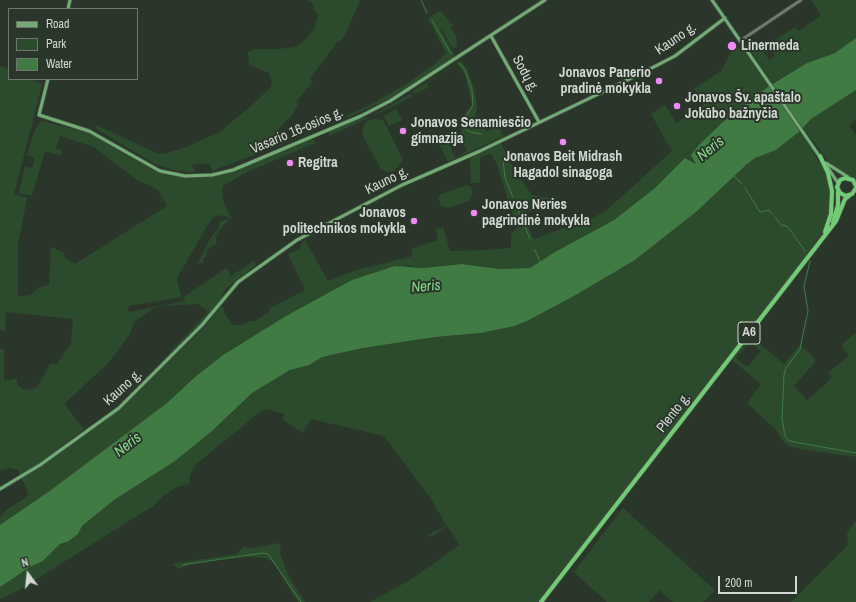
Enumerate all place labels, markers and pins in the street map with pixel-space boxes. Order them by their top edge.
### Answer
place label: Linermeda [741,38,799,54]
marker: Linermeda [726,40,738,52]
place label: Jonavos Panerio pradinė mokykla [559,65,651,98]
marker: Jonavos Panerio pradinė mokykla [654,76,664,86]
place label: Jonavos Šv. apaštalo Jokūbo bažnyčia [685,90,801,122]
marker: Jonavos Šv. apaštalo Jokūbo bažnyčia [672,101,682,111]
place label: Jonavos Senamiesčio gimnazija [411,115,531,148]
marker: Jonavos Senamiesčio gimnazija [398,126,408,136]
marker: Jonavos Beit Midrash Hagadol sinagoga [558,137,568,147]
place label: Jonavos Beit Midrash Hagadol sinagoga [504,149,622,182]
place label: Regitra [298,155,338,171]
marker: Regitra [285,158,295,168]
place label: Jonavos Neries pagrindinė mokykla [482,197,590,230]
place label: Jonavos politechnikos mokykla [283,205,406,238]
marker: Jonavos Neries pagrindinė mokykla [469,208,479,218]
marker: Jonavos politechnikos mokykla [409,216,419,226]

